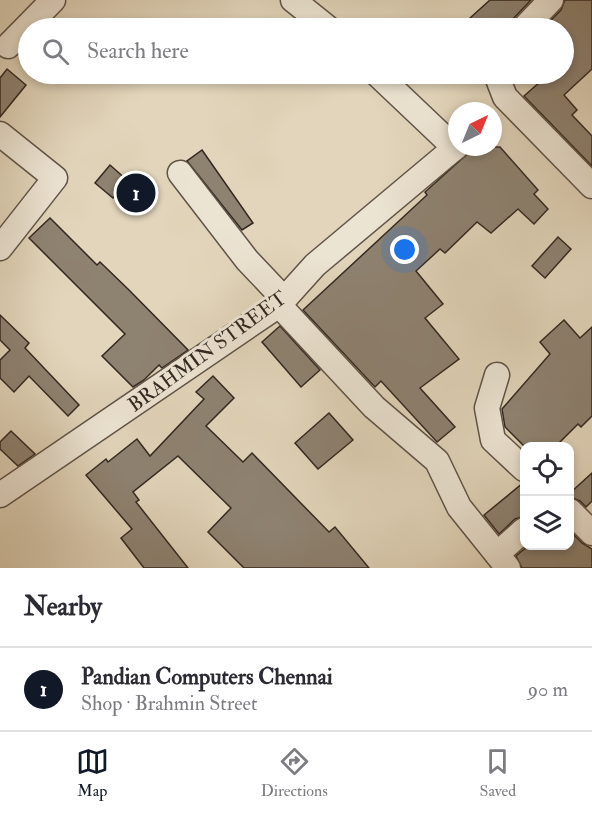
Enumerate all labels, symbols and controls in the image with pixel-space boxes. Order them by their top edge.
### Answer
search box [18,18,574,84]
icon: search [39,35,72,68]
text: Search here [87,37,189,65]
north arrow [448,102,502,156]
pin: 1 [116,170,156,216]
your location [390,235,419,264]
street label: BRAHMIN STREET [123,285,292,417]
map controls [520,442,574,550]
button: locate [520,442,574,496]
button: layers [520,496,574,550]
text: Nearby [24,591,102,623]
text: Pandian Computers Chennai [81,663,333,691]
text: 1 [40,677,47,702]
text: 90 m [528,677,568,702]
text: Shop · Brahmin Street [81,691,257,716]
tab: Map [76,745,109,801]
tab: Directions [261,745,328,801]
tab: Saved [480,745,516,801]

